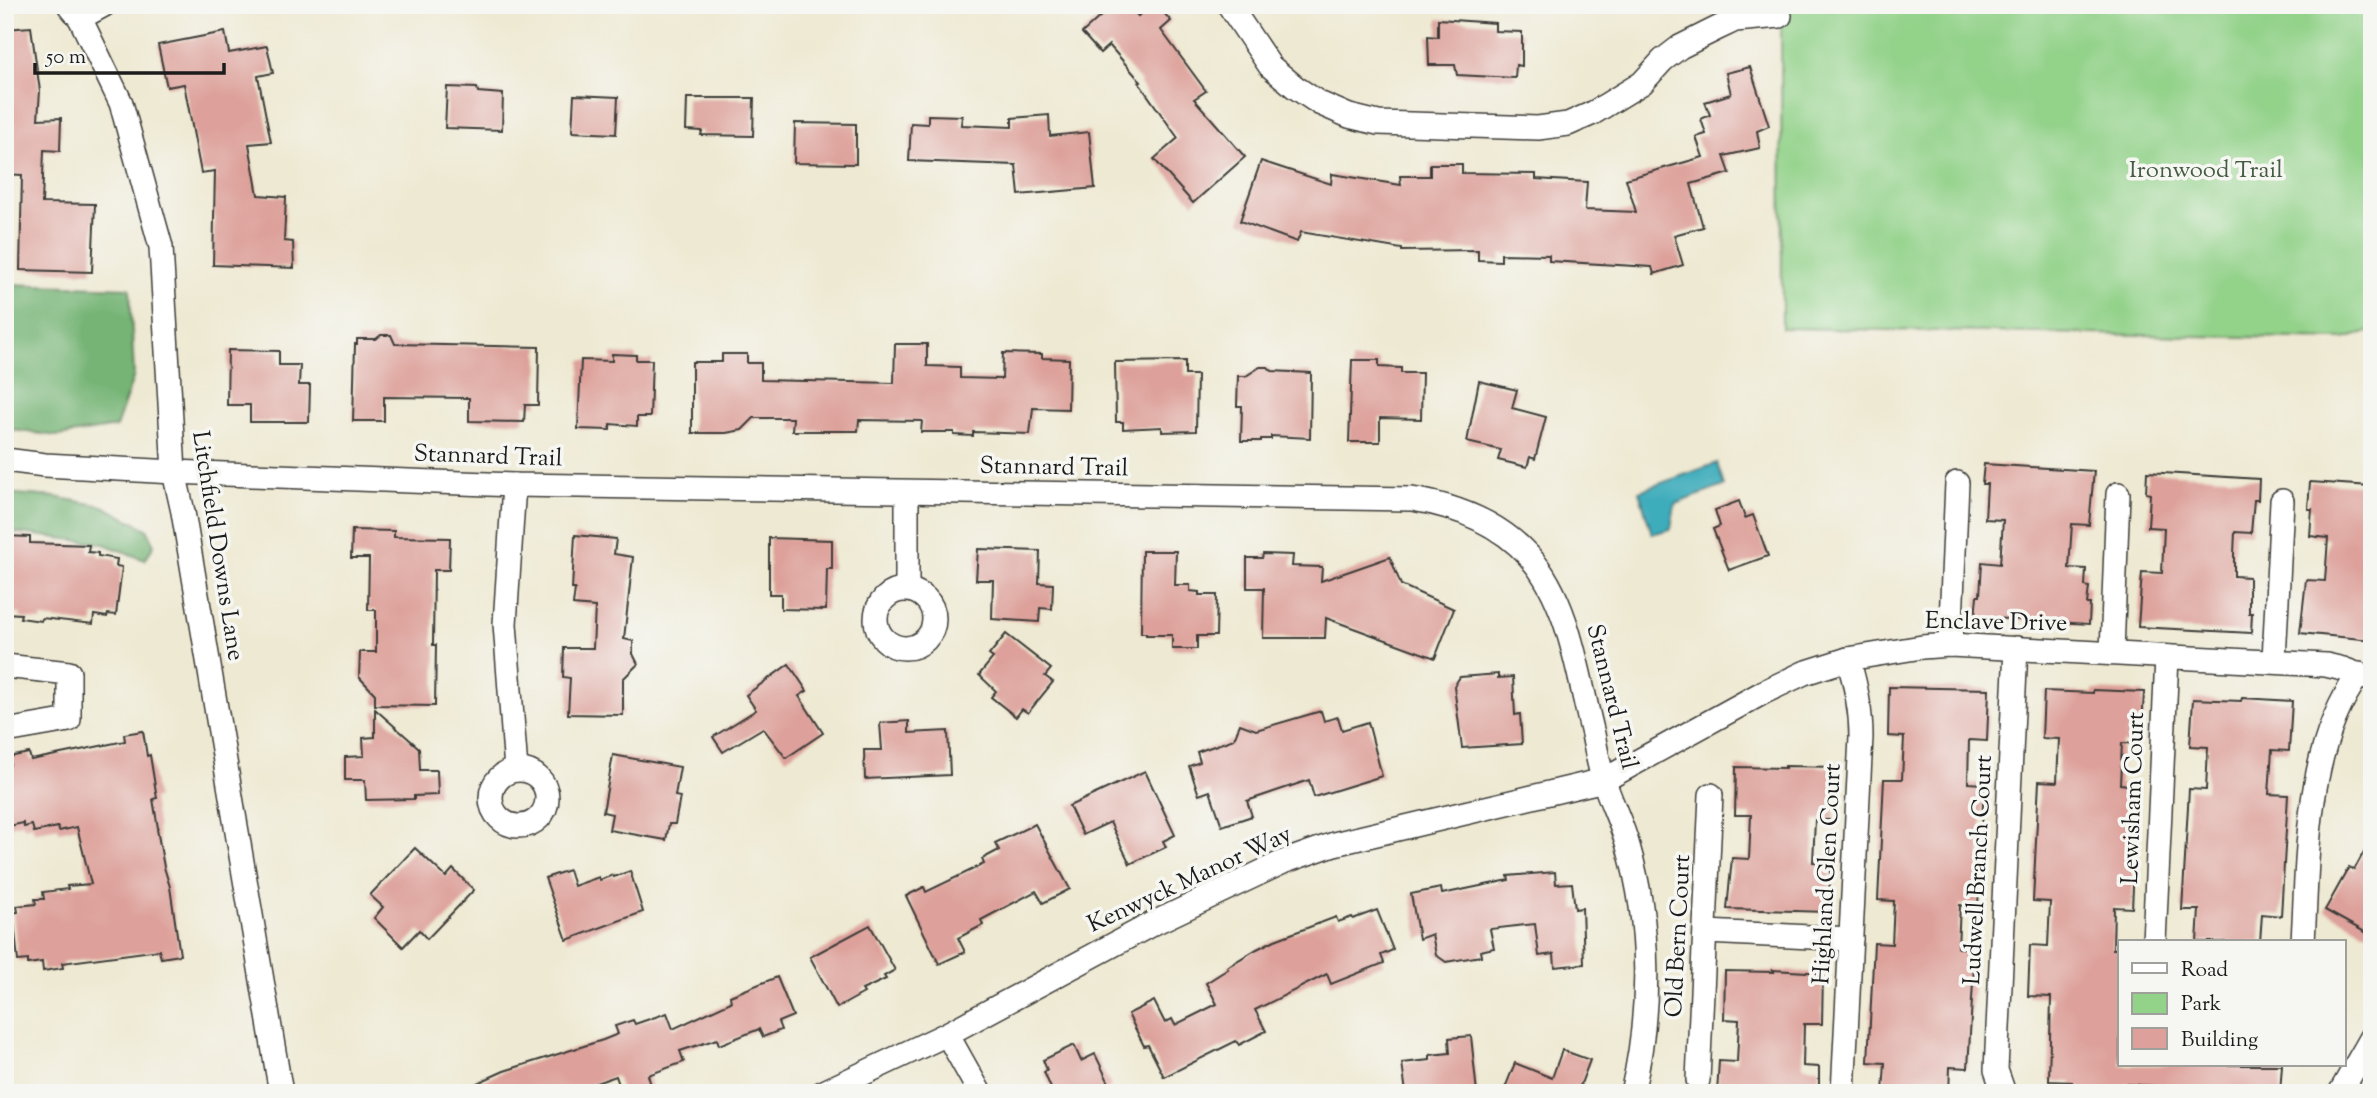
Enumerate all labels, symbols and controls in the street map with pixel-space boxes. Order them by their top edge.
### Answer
scale bar [35,32,224,76]
text: 50 m [45,43,86,73]
park label: Ironwood Trail [2129,154,2283,188]
street label: Litchfield Downs Lane [182,429,252,663]
street label: Stannard Trail [413,437,563,477]
street label: Stannard Trail [979,450,1129,486]
street label: Enclave Drive [1924,605,2068,641]
street label: Stannard Trail [1577,621,1646,774]
street label: Lewisham Court [2114,711,2154,885]
street label: Ludwell Branch Court [1956,754,2002,986]
street label: Highland Glen Court [1805,763,1851,985]
street label: Kenwyck Manor Way [1082,818,1298,942]
street label: Old Bern Court [1658,854,1700,1018]
legend [2118,940,2346,1066]
text: Road [2181,956,2228,986]
text: Park [2181,990,2222,1020]
text: Building [2181,1026,2258,1056]

